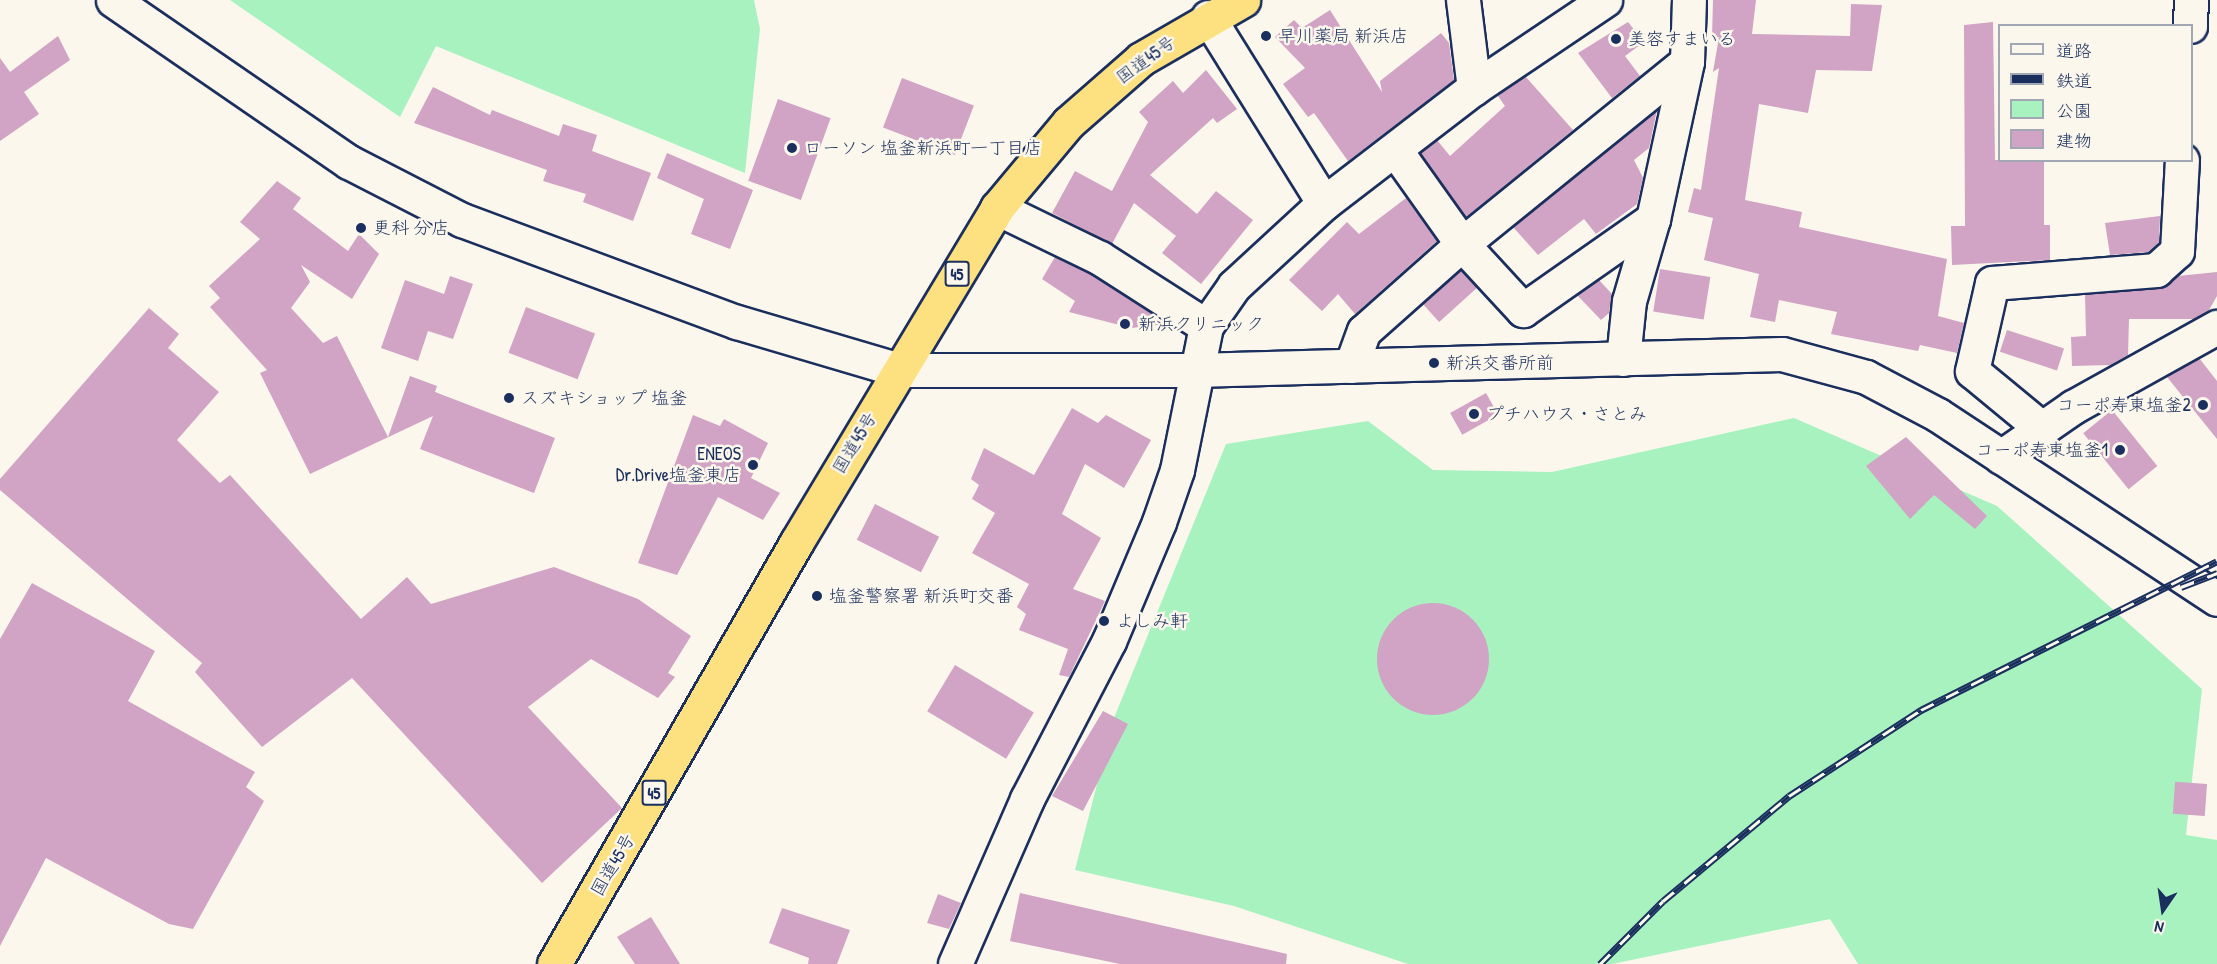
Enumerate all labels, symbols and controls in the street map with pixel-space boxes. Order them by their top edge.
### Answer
legend [1998,24,2193,162]
place label: 早川薬局 新浜店 [1278,25,1408,47]
place label: 美容すまいる [1628,28,1736,50]
marker: 早川薬局 新浜店 [1259,29,1273,43]
street label: 国道45号 [1112,31,1180,89]
marker: 美容すまいる [1609,32,1623,46]
text: 道路 [2056,38,2092,63]
text: 鉄道 [2056,68,2092,93]
text: 公園 [2056,98,2092,123]
text: 建物 [2056,128,2092,153]
place label: ローソン 塩釜新浜町一丁目店 [804,137,1042,159]
marker: ローソン 塩釜新浜町一丁目店 [785,141,799,155]
place label: 更科 分店 [373,217,449,239]
marker: 更科 分店 [354,221,368,235]
road number: 45 [944,261,970,287]
place label: 新浜クリニック [1138,313,1264,335]
marker: 新浜クリニック [1116,315,1134,333]
place label: 新浜交番所前 [1446,352,1554,374]
marker: 新浜交番所前 [1427,356,1441,370]
place label: スズキショップ 塩釜 [521,387,687,409]
marker: スズキショップ 塩釜 [502,391,516,405]
place label: コーポ寿東塩釜2 [2057,394,2191,416]
marker: コーポ寿東塩釜2 [2196,398,2210,412]
place label: プチハウス・さとみ [1486,403,1648,425]
marker: プチハウス・さとみ [1467,407,1481,421]
street label: 国道45号 [828,408,882,478]
place label: コーポ寿東塩釜1 [1975,439,2108,461]
marker: コーポ寿東塩釜1 [2113,443,2127,457]
place label: ENEOS Dr.Drive塩釜東店 [616,444,741,486]
marker: ENEOS Dr.Drive塩釜東店 [746,458,760,472]
place label: 塩釜警察署 新浜町交番 [829,585,1013,607]
marker: 塩釜警察署 新浜町交番 [810,589,824,603]
place label: よしみ軒 [1116,610,1188,632]
marker: よしみ軒 [1097,614,1111,628]
road number: 45 [640,780,668,806]
street label: 国道45号 [587,830,639,900]
north arrow [2133,880,2193,940]
text: N [2152,916,2166,939]

